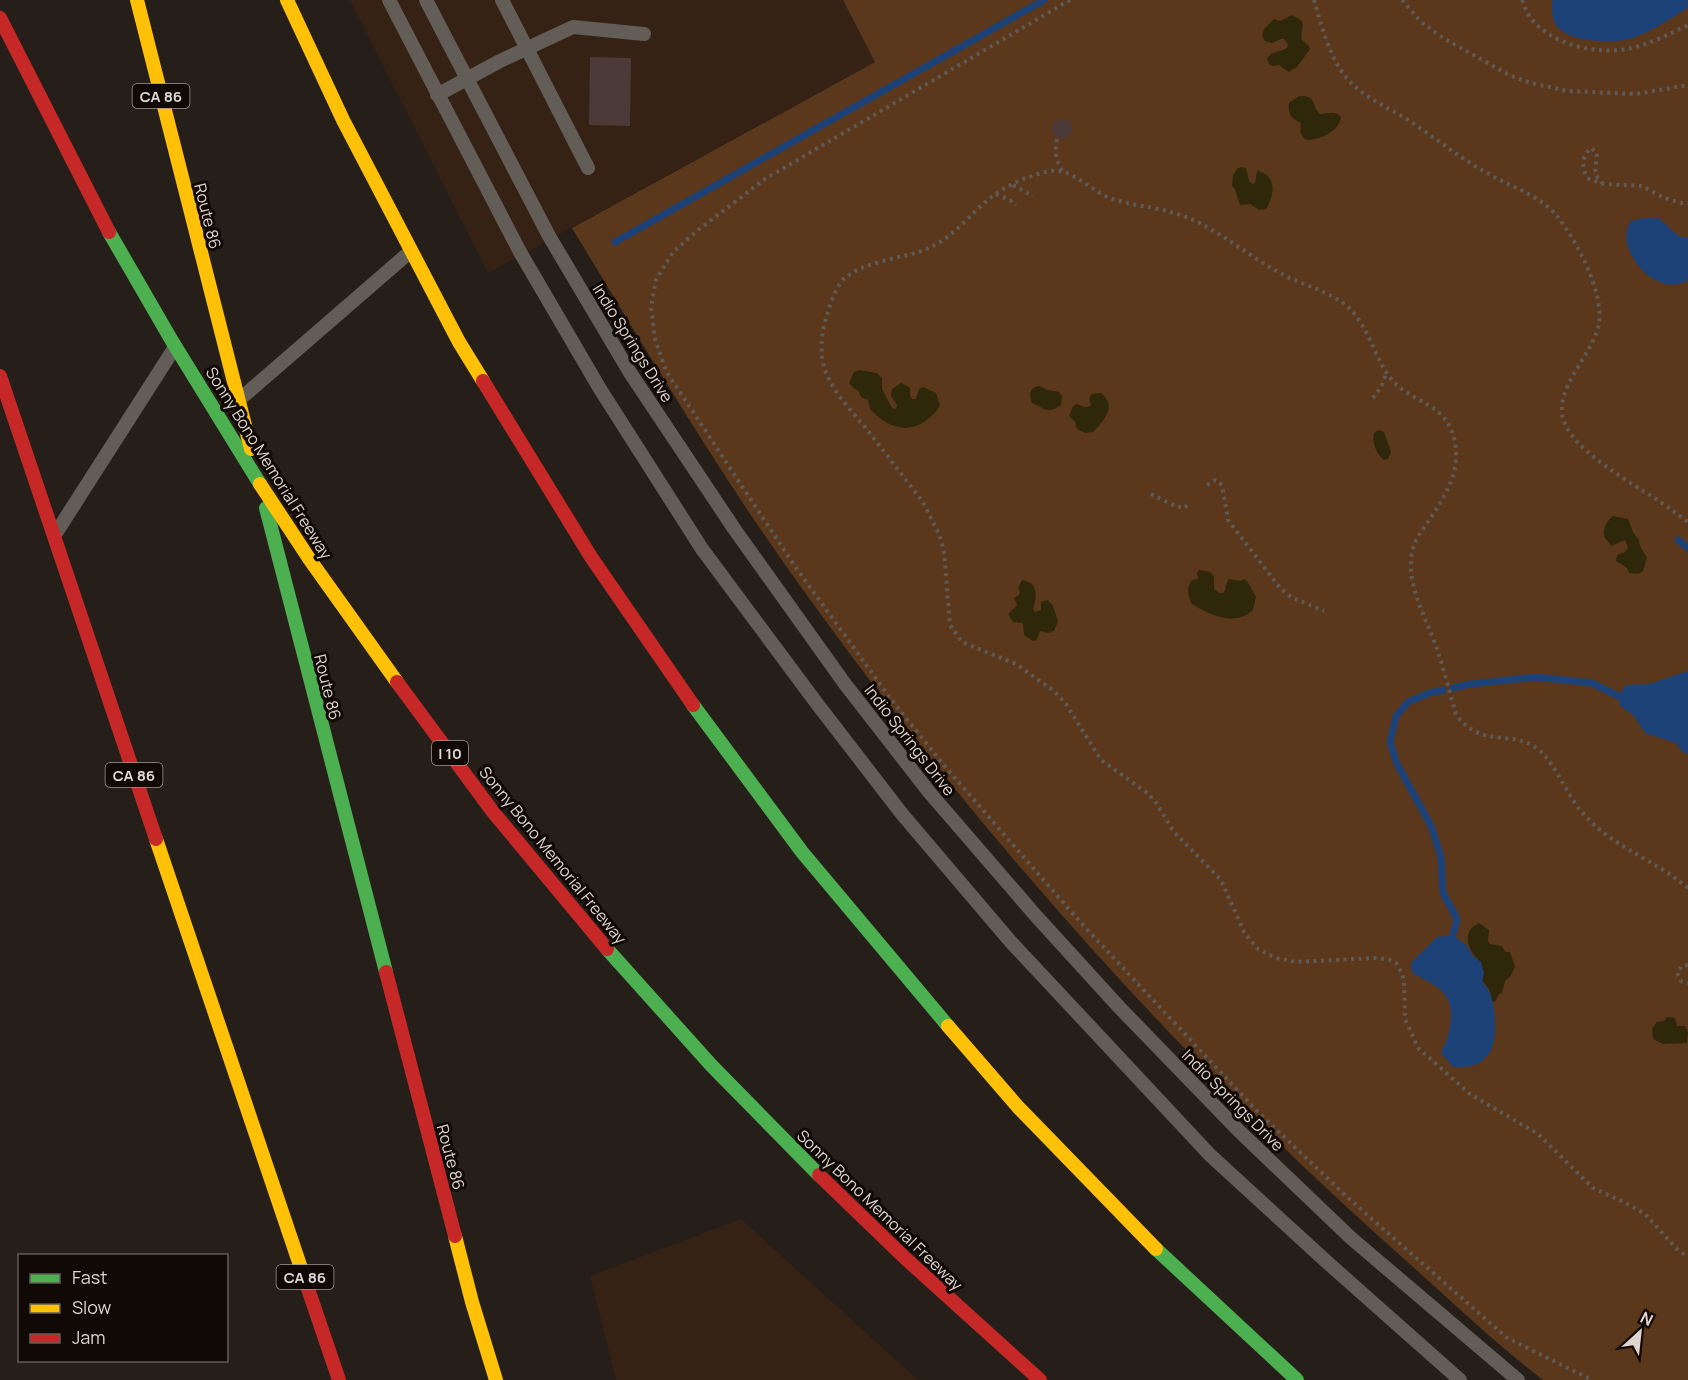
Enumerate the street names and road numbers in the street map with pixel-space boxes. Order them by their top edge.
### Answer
road number: CA 86 [132,84,190,108]
street label: Route 86 [189,181,227,251]
street label: Indio Springs Drive [588,280,678,406]
street label: Sonny Bono Memorial Freeway [201,363,338,564]
street label: Route 86 [309,652,347,722]
street label: Indio Springs Drive [860,680,960,800]
road number: I 10 [432,741,468,765]
street label: Sonny Bono Memorial Freeway [474,762,632,949]
road number: CA 86 [106,763,162,787]
street label: Indio Springs Drive [1177,1044,1289,1156]
street label: Route 86 [432,1122,470,1192]
street label: Sonny Bono Memorial Freeway [792,1125,968,1296]
road number: CA 86 [276,1265,334,1289]

